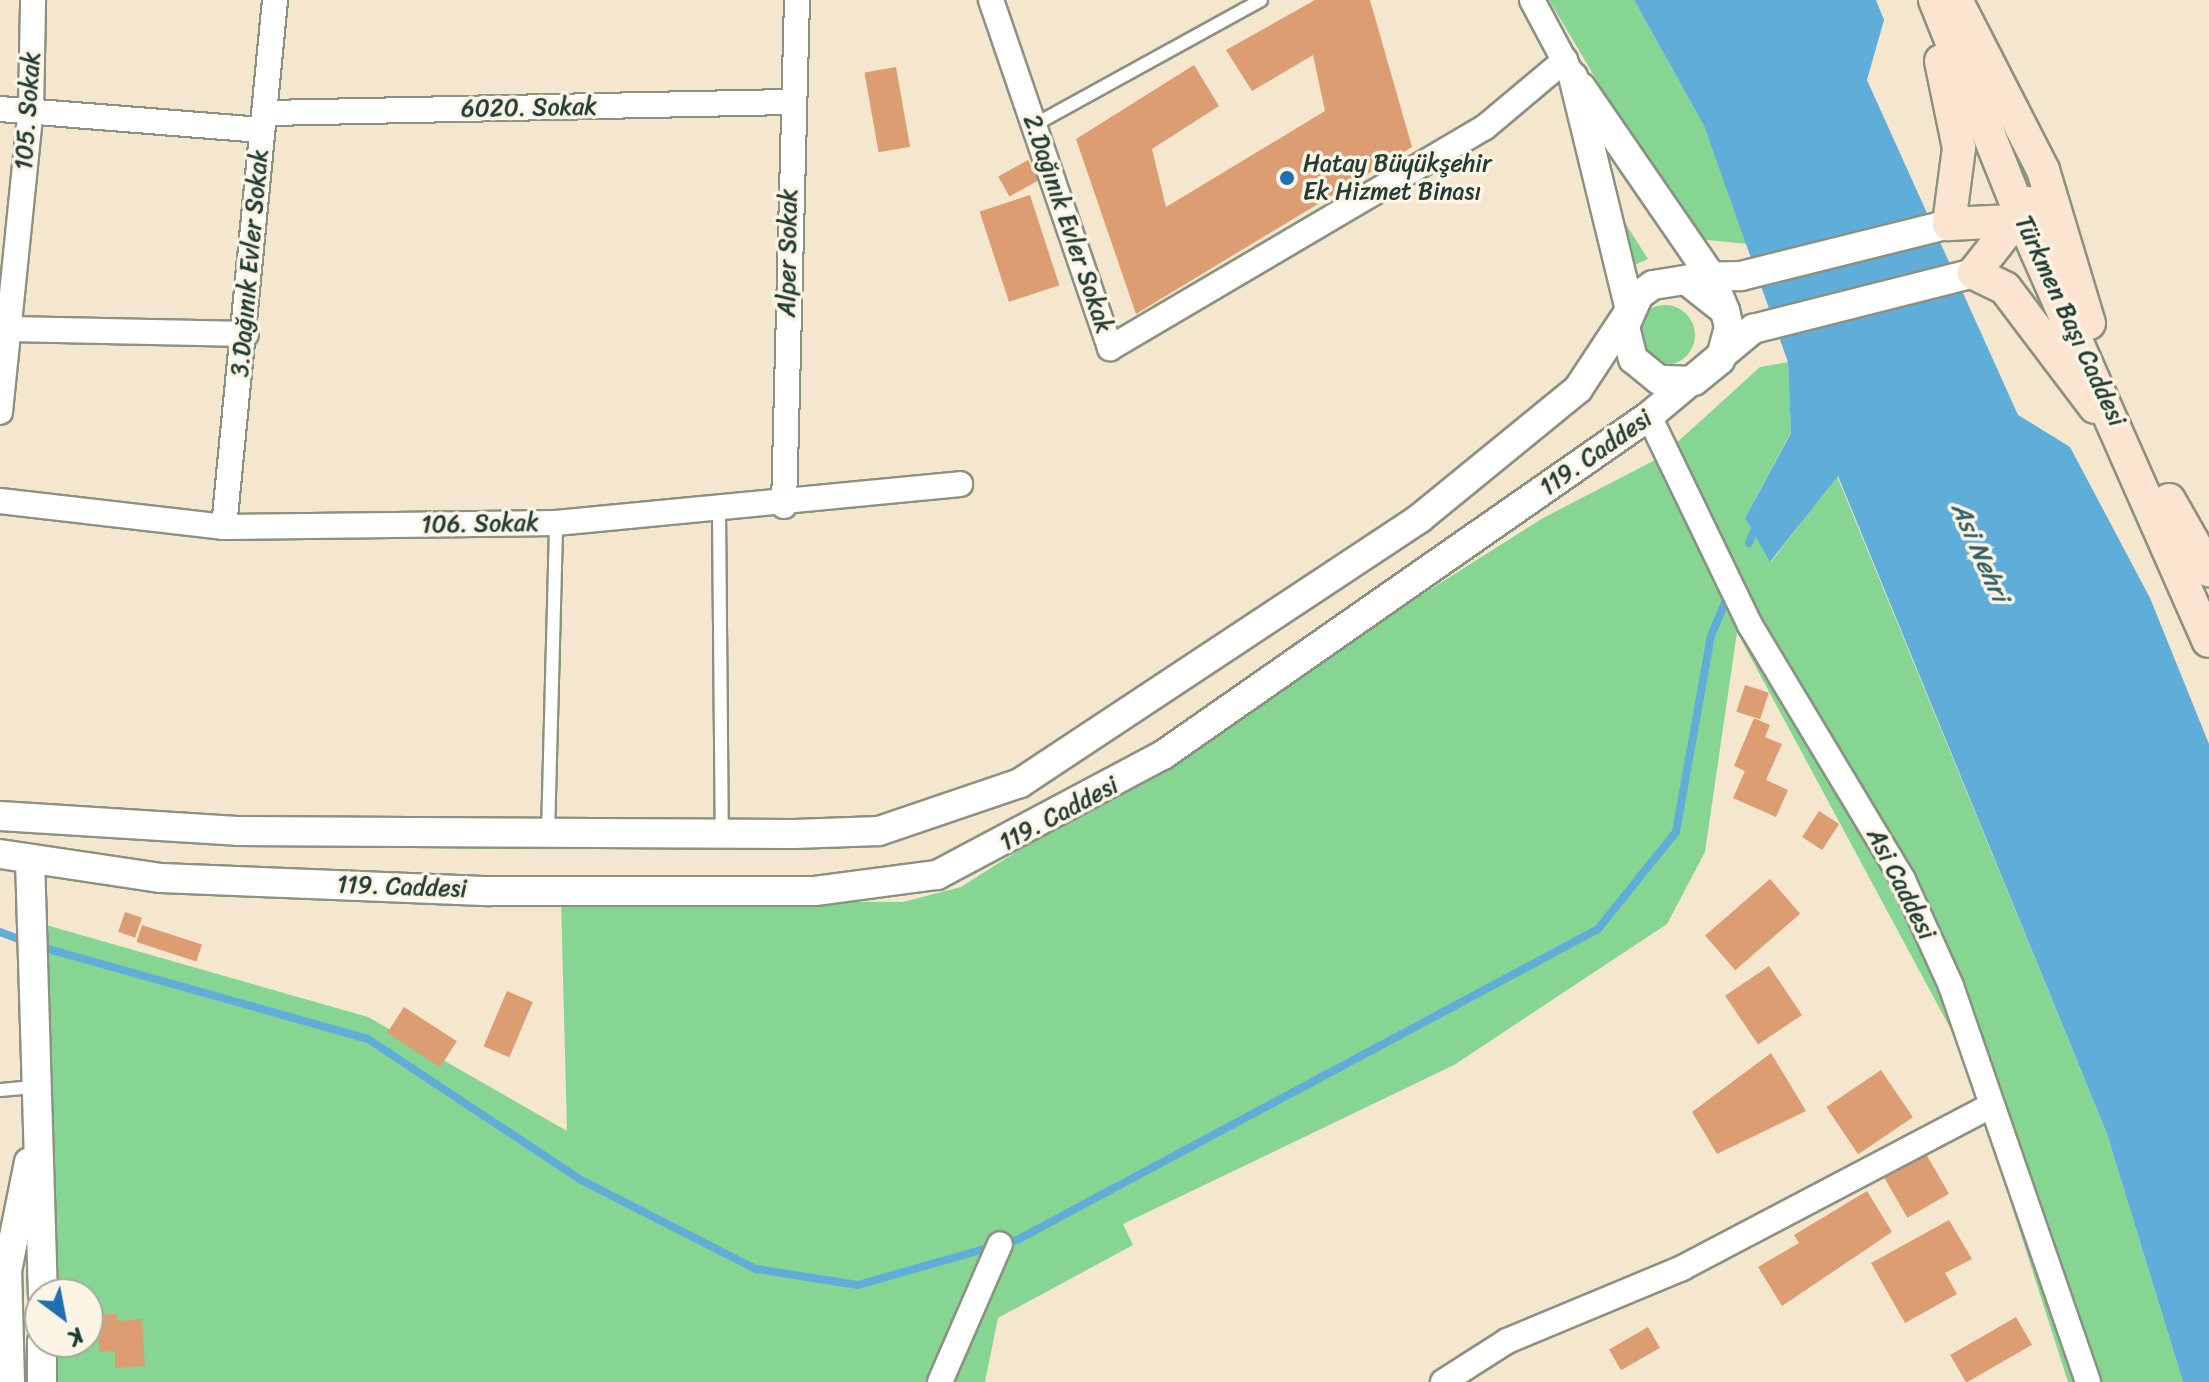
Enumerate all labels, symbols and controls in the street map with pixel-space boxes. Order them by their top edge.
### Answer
street label: 105. Sokak [10,51,46,171]
street label: 6020. Sokak [461,92,597,124]
street label: 2.Dağınık Evler Sokak [1017,111,1119,337]
street label: 3.Dağınık Evler Sokak [226,148,274,378]
place label: Hatay Büyükşehir Ek Hizmet Binası [1303,150,1492,206]
marker: Hatay Büyükşehir Ek Hizmet Binası [1278,169,1296,187]
street label: Alper Sokak [772,189,804,317]
street label: Türkmen Başı Caddesi [2009,211,2131,431]
street label: 119. Caddesi [1535,404,1657,502]
water label: Asi Nehri [1944,497,2016,607]
street label: 106. Sokak [421,509,539,539]
street label: 119. Caddesi [995,771,1123,857]
street label: Asi Caddesi [1861,824,1941,944]
street label: 119. Caddesi [337,870,467,904]
north arrow [24,1278,104,1358]
text: K [60,1317,92,1357]

